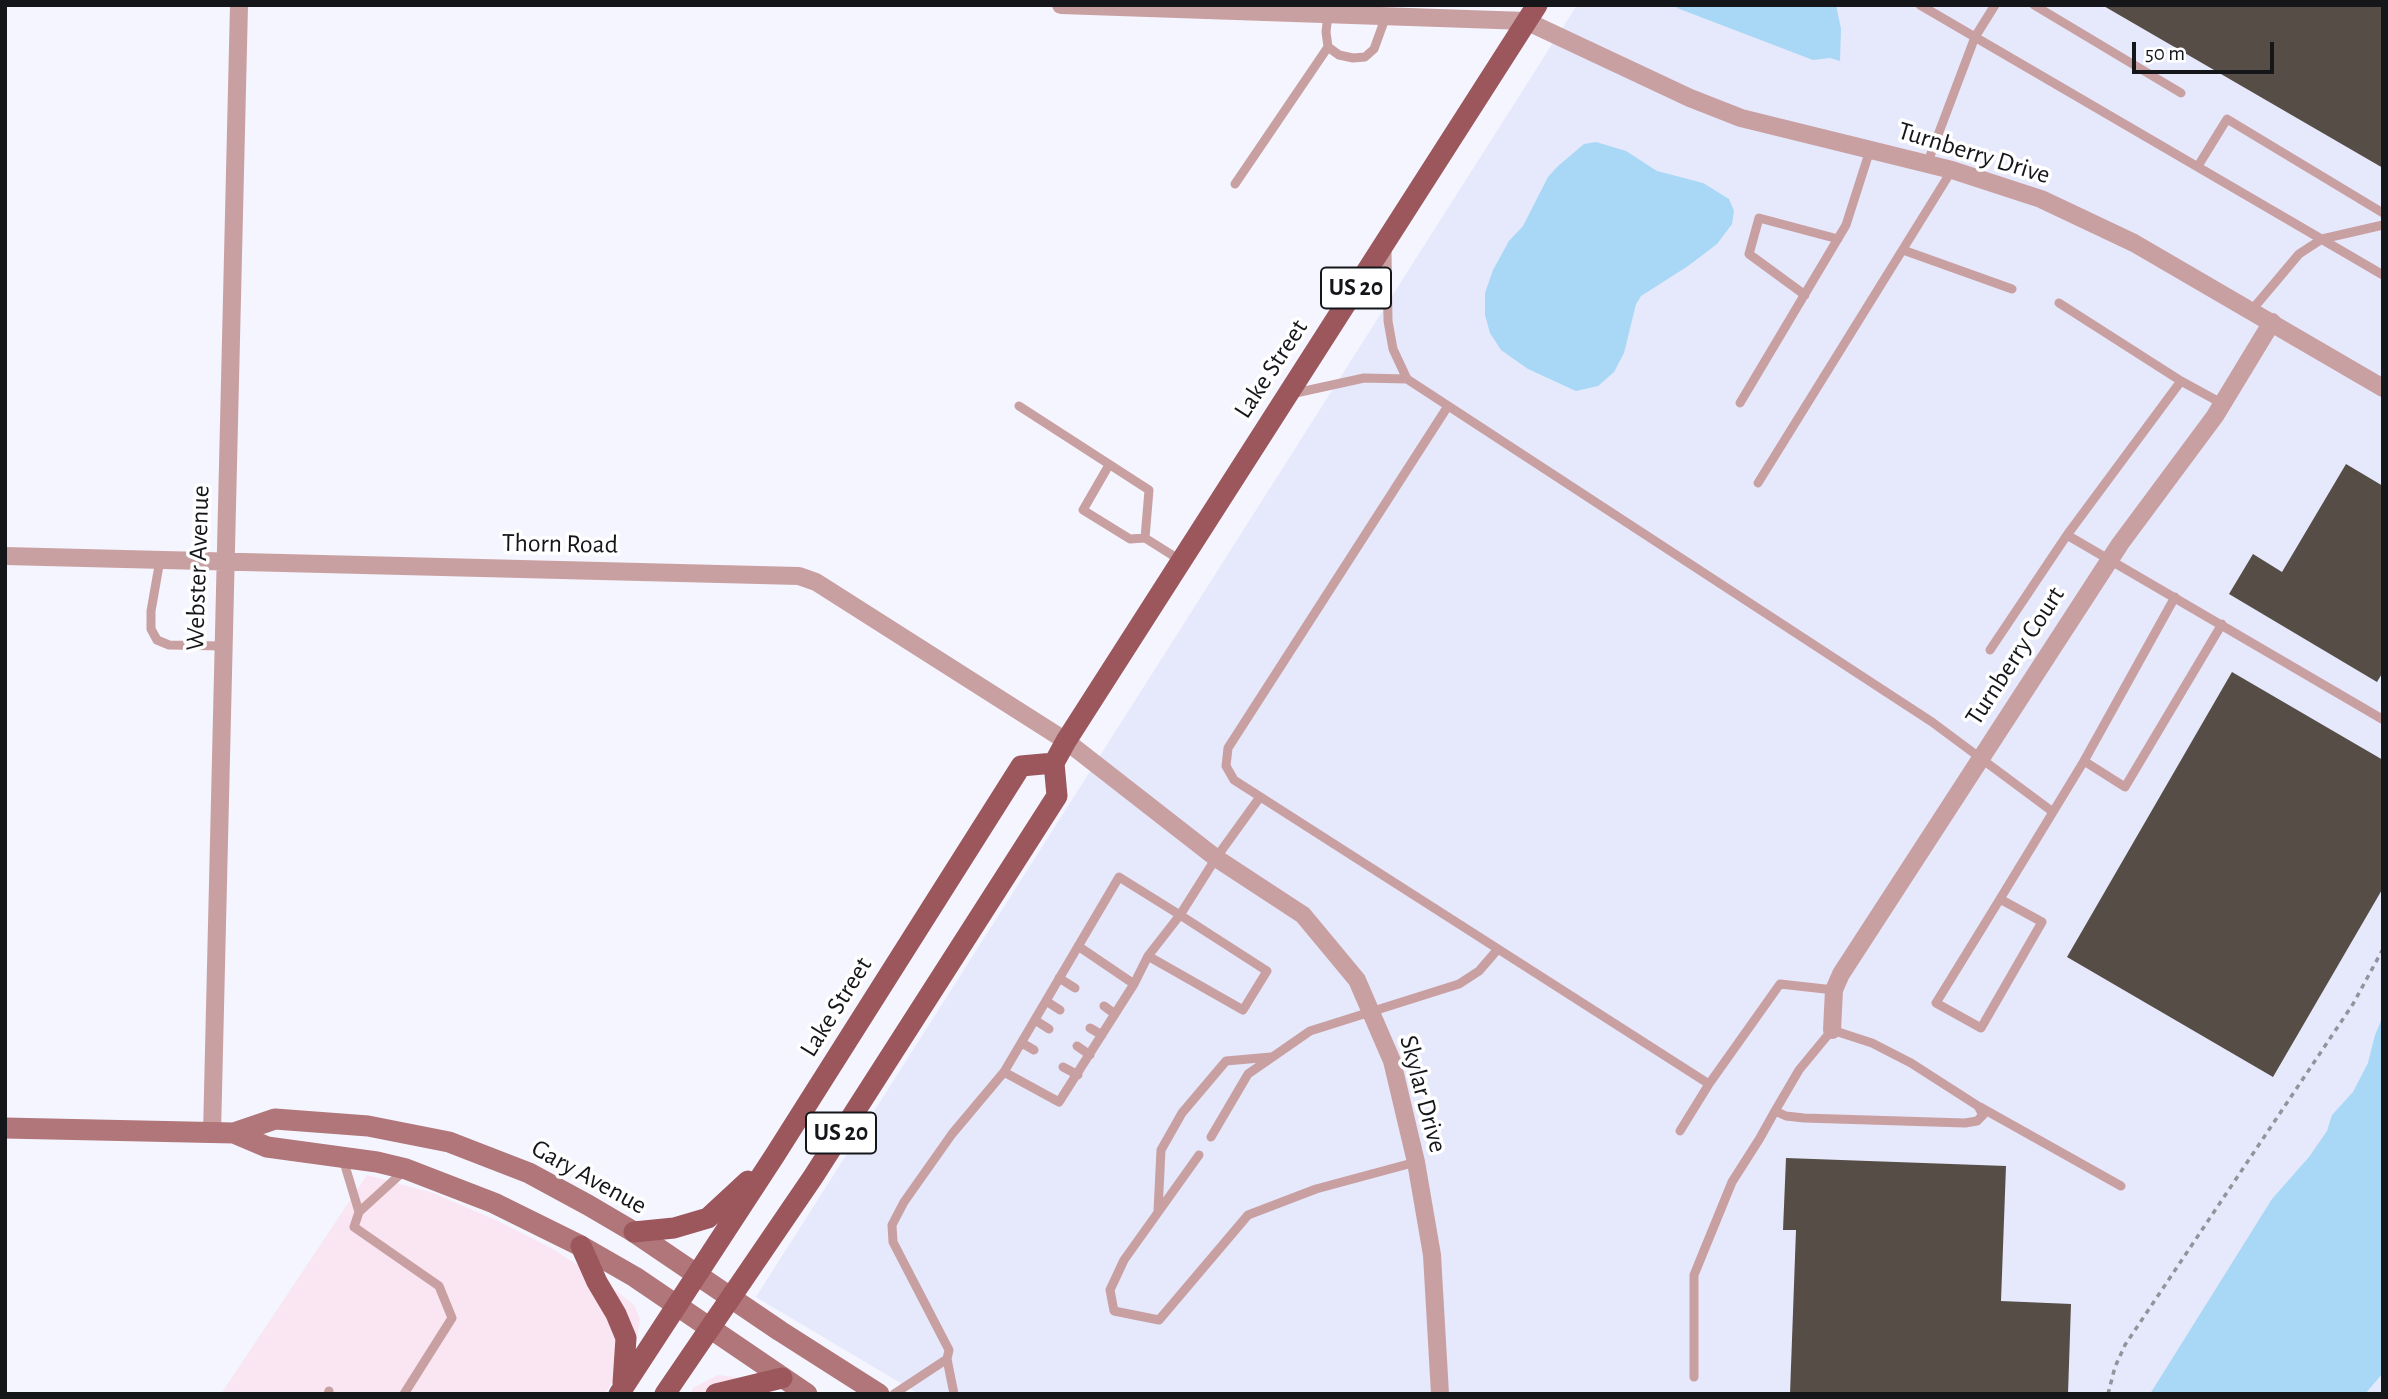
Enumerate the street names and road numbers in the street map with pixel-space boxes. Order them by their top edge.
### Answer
street label: Turnberry Drive [1894,115,2054,191]
road number: US 20 [1321,268,1391,309]
street label: Lake Street [1227,314,1315,424]
street label: Webster Avenue [180,485,216,651]
street label: Thorn Road [502,527,618,561]
street label: Turnberry Court [1959,581,2071,731]
street label: Lake Street [793,951,879,1063]
street label: Skylar Drive [1392,1032,1454,1156]
road number: US 20 [806,1112,876,1154]
street label: Gary Avenue [526,1133,652,1221]

